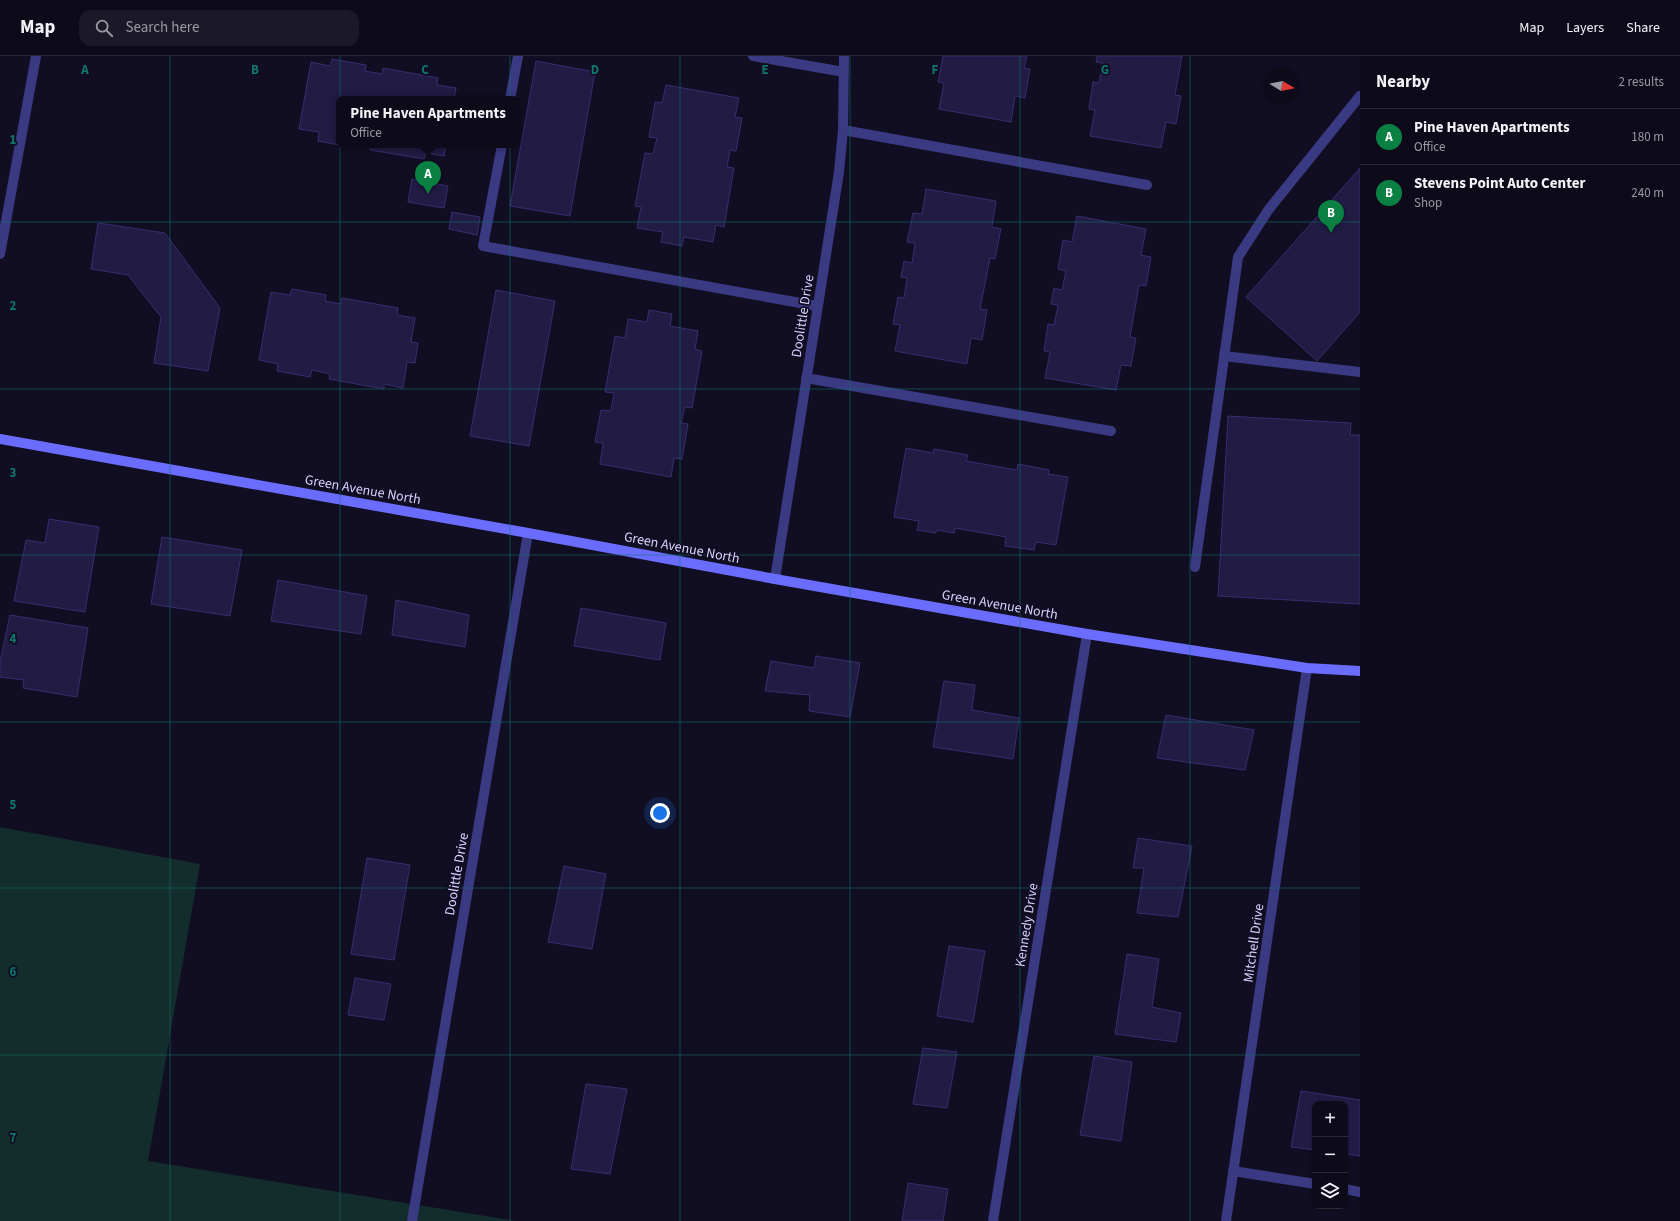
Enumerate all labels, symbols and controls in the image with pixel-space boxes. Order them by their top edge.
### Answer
search box [79,10,359,46]
text: Map [20,14,55,41]
icon: search [93,17,115,39]
text: Search here [125,17,199,38]
text: Map [1519,18,1544,38]
text: Layers [1566,18,1604,38]
text: Share [1626,18,1660,38]
text: A [80,61,89,79]
text: B [251,61,259,79]
text: C [421,61,429,79]
text: D [591,61,599,79]
text: E [761,61,769,79]
text: F [932,61,939,79]
text: G [1101,61,1109,79]
north arrow [1264,68,1300,104]
text: Nearby [1376,70,1430,94]
text: 2 results [1619,73,1664,91]
popup [336,96,520,148]
text: Pine Haven Apartments [350,103,506,124]
text: Pine Haven Apartments [1414,117,1570,138]
text: Office [350,124,382,142]
text: A [1385,128,1393,146]
text: 180 m [1631,128,1664,146]
text: 1 [10,131,17,149]
text: Office [1414,138,1445,156]
pin: A [415,161,441,194]
text: Stevens Point Auto Center [1414,173,1585,194]
text: B [1385,184,1393,202]
text: 240 m [1631,184,1664,202]
text: Shop [1414,194,1442,212]
pin: B [1318,200,1344,233]
street label: Doolittle Drive [787,273,819,359]
text: 2 [10,297,17,315]
text: 3 [10,464,17,482]
street label: Green Avenue North [303,470,422,510]
street label: Green Avenue North [622,527,741,569]
street label: Green Avenue North [940,585,1059,625]
text: 4 [10,630,17,648]
text: 5 [10,796,17,814]
your location [650,803,670,823]
street label: Doolittle Drive [440,831,474,917]
street label: Kennedy Drive [1010,882,1043,969]
street label: Mitchell Drive [1239,902,1269,984]
text: 6 [10,963,17,981]
map controls [1312,1101,1348,1209]
button: + [1312,1101,1348,1137]
text: 7 [10,1129,17,1147]
button: − [1312,1137,1348,1173]
button: layers [1312,1173,1348,1209]

